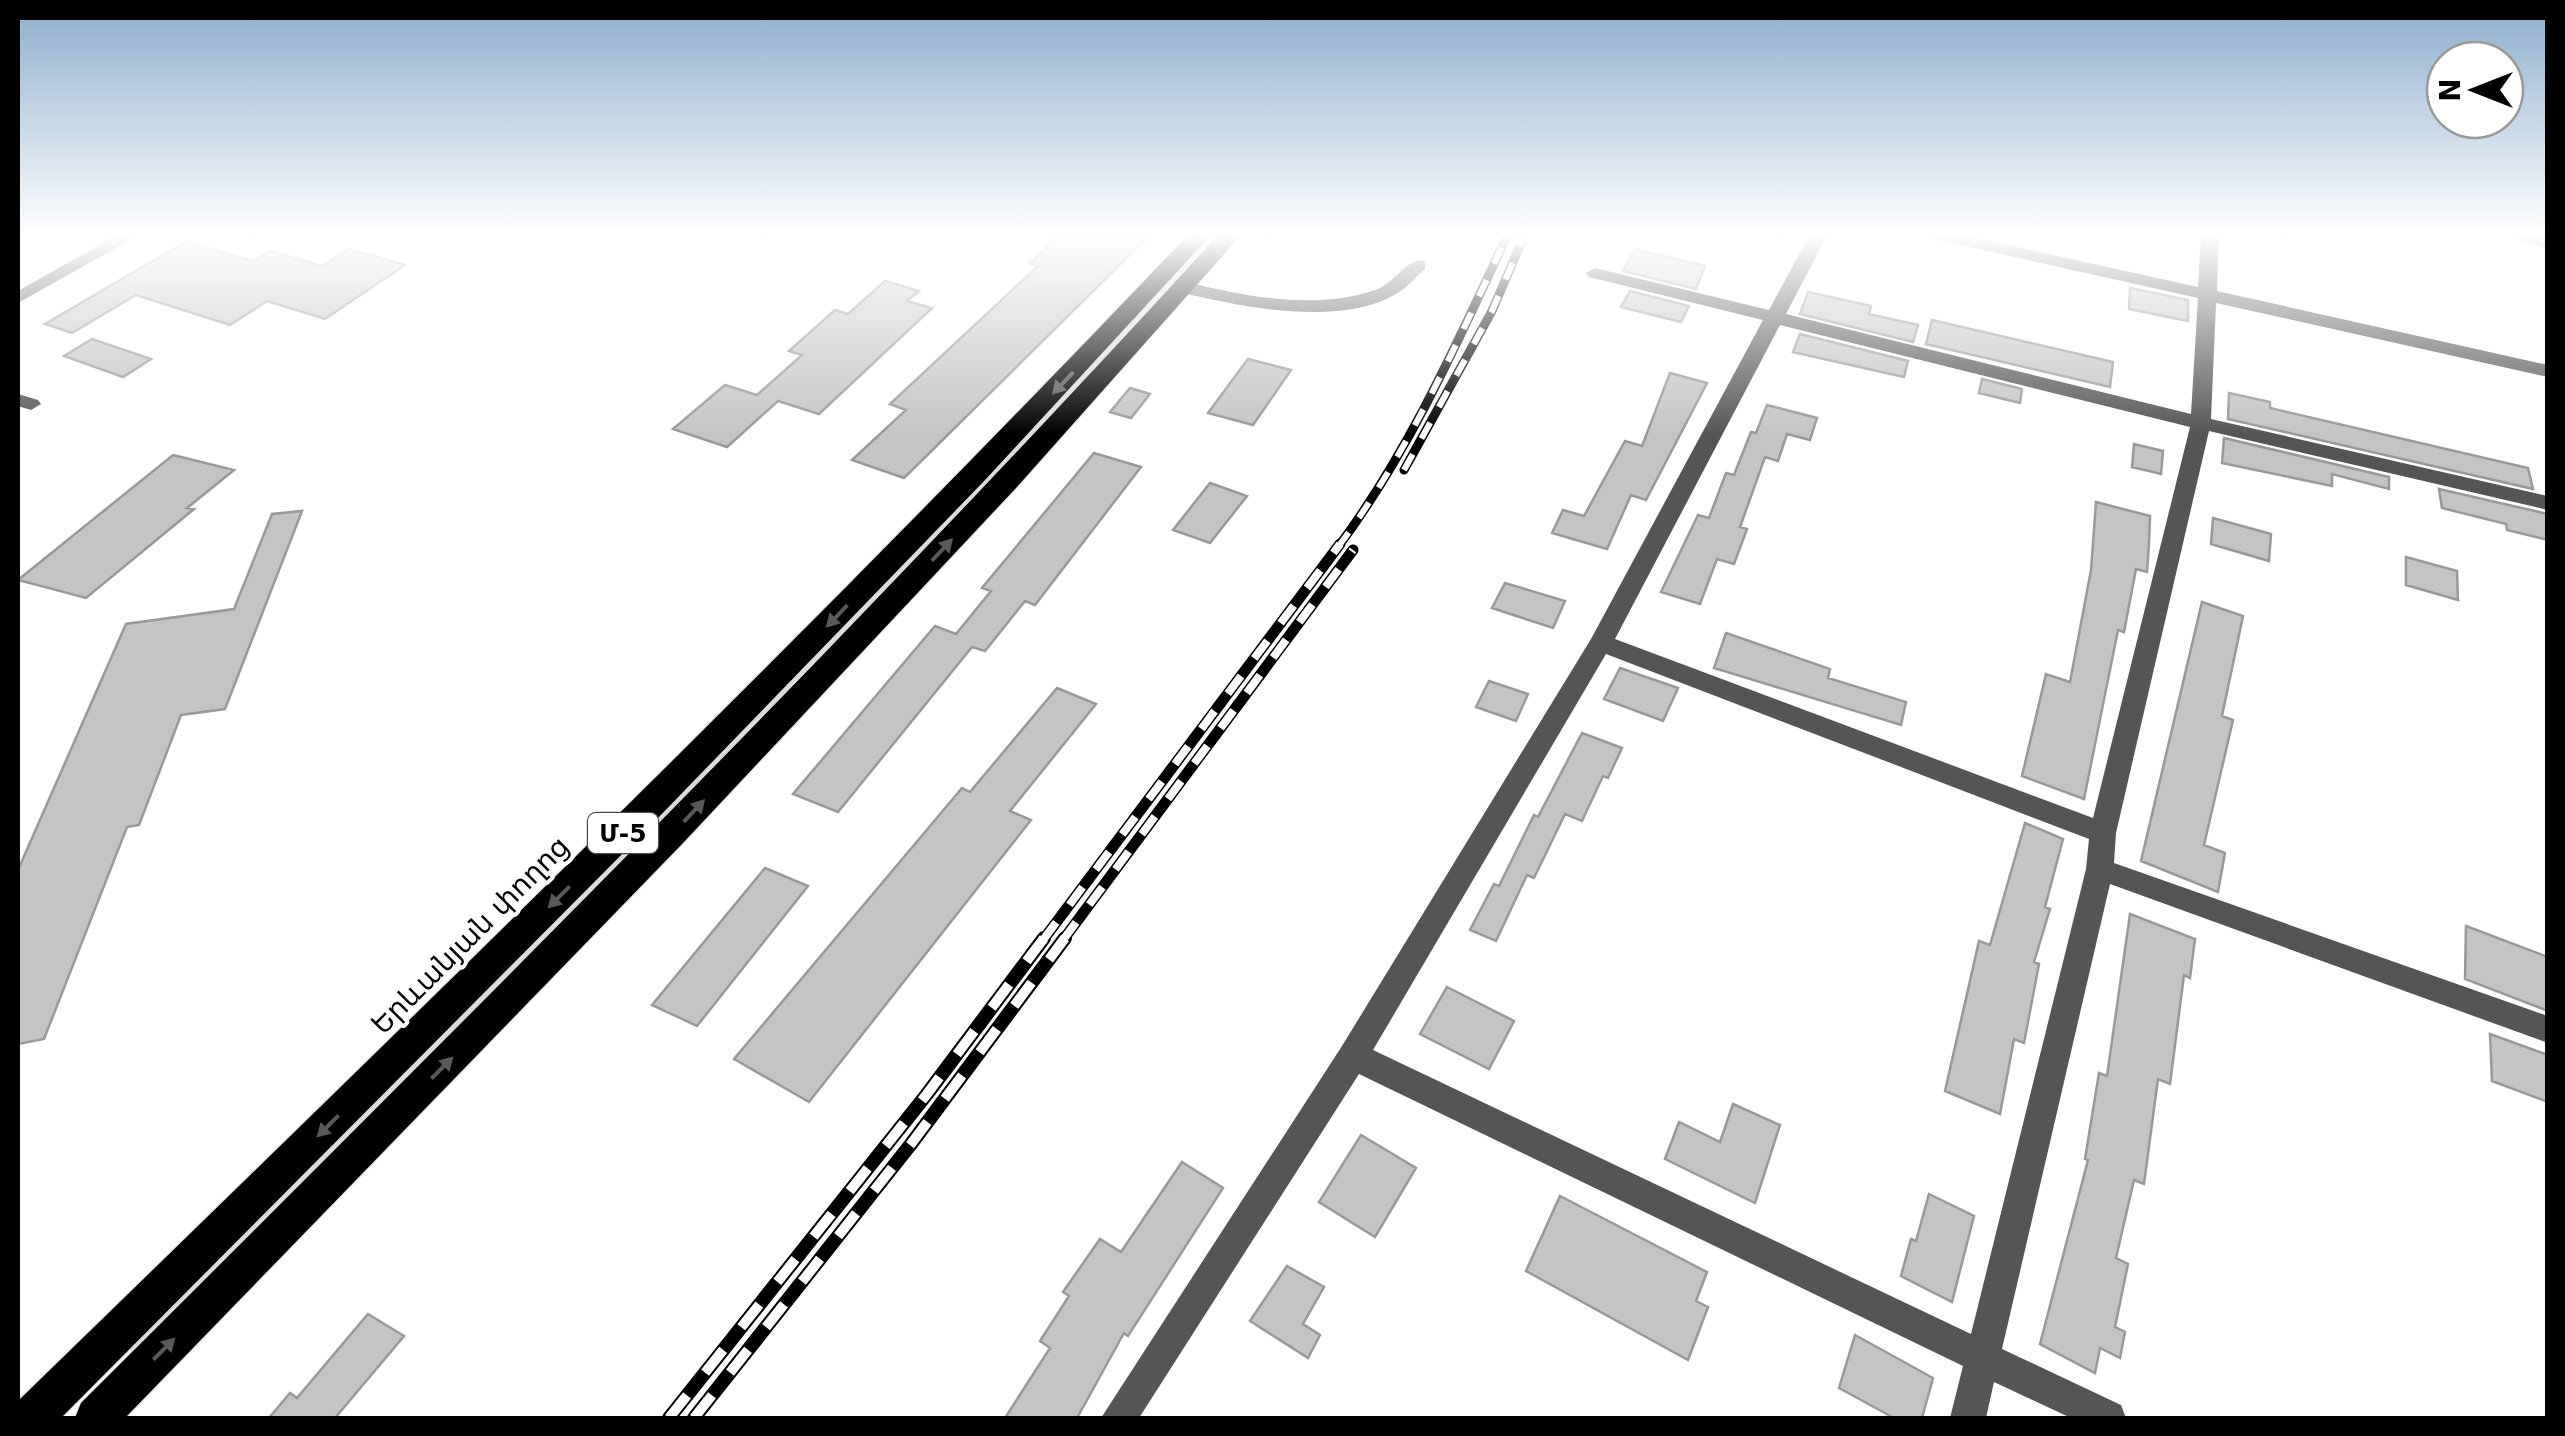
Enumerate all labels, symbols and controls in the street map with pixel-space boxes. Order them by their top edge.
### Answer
north arrow [2425,40,2525,140]
text: N [2434,78,2467,102]
one-way arrow [1052,370,1075,394]
one-way arrow [930,538,953,562]
one-way arrow [825,603,849,627]
one-way arrow [682,799,705,823]
road number: Մ-5 [588,813,658,853]
street label: Երևանյան փողոց [365,830,576,1041]
one-way arrow [547,884,571,908]
one-way arrow [429,1056,453,1080]
one-way arrow [317,1113,341,1137]
one-way arrow [152,1338,176,1362]

